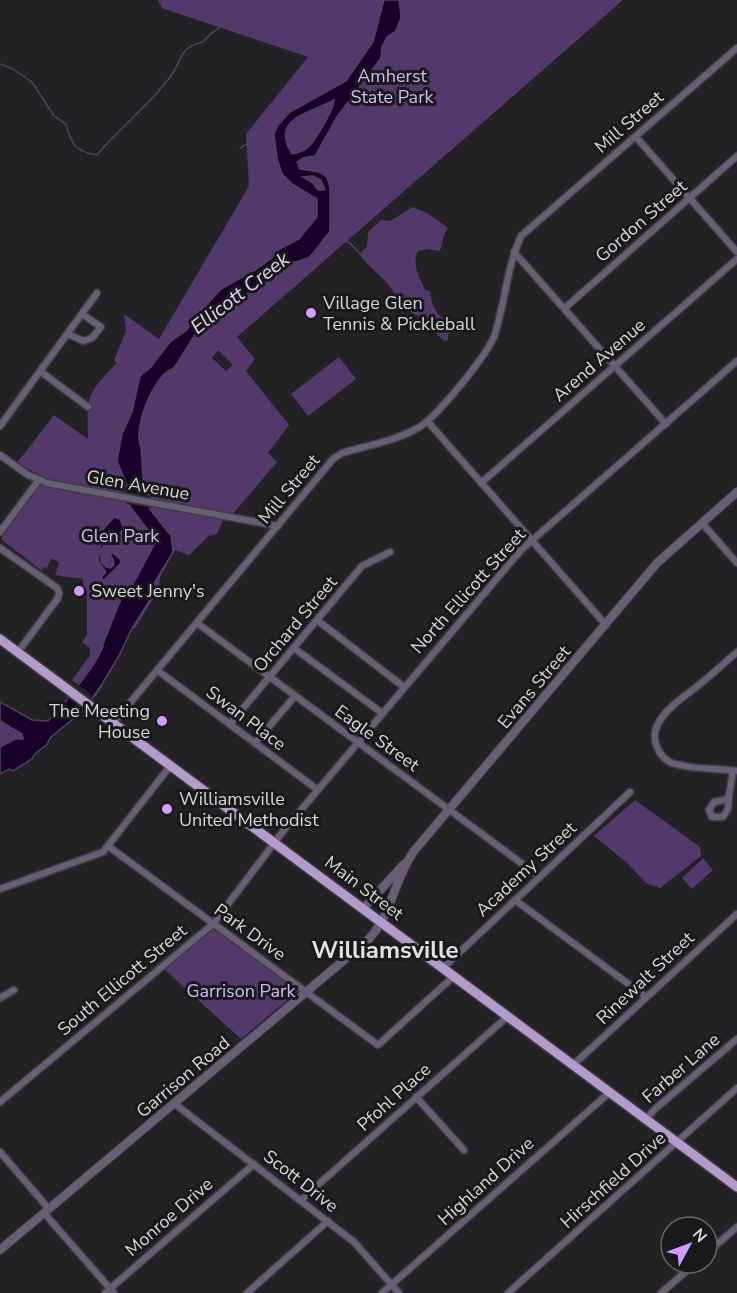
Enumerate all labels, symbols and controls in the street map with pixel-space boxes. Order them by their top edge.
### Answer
park label: Amherst State Park [350,64,435,109]
street label: Mill Street [589,85,669,159]
street label: Gordon Street [590,174,692,267]
water label: Ellicott Creek [185,245,296,340]
place label: Village Glen Tennis & Pickleball [322,291,476,336]
marker: Village Glen Tennis & Pickleball [304,306,318,320]
street label: Arend Avenue [547,313,651,407]
street label: Mill Street [253,449,326,529]
street label: Glen Avenue [85,464,191,506]
street label: North Ellicott Street [405,523,531,659]
park label: Glen Park [81,524,160,548]
street label: Orchard Street [248,570,343,677]
place label: Sweet Jenny's [91,579,205,603]
marker: Sweet Jenny's [72,584,86,598]
street label: Evans Street [492,640,576,734]
street label: Swan Place [201,680,291,756]
place label: The Meeting House [49,699,150,744]
street label: Eagle Street [330,699,425,777]
marker: The Meeting House [155,714,169,728]
place label: Williamsville United Methodist [179,787,319,832]
marker: Williamsville United Methodist [160,802,174,816]
street label: Academy Street [471,816,582,922]
street label: Main Street [320,850,409,926]
street label: Park Drive [209,898,291,966]
street label: South Ellicott Street [52,918,192,1041]
street label: Rinewalt Street [591,926,700,1030]
district label: Williamsville [312,934,458,966]
park label: Garrison Park [186,979,297,1003]
street label: Farber Lane [637,1028,725,1108]
street label: Garrison Road [131,1031,235,1123]
street label: Pfohl Place [352,1058,436,1136]
street label: Hirschfield Drive [555,1126,671,1234]
street label: Highland Drive [433,1131,539,1231]
street label: Scott Drive [259,1144,343,1218]
street label: Monroe Drive [120,1172,218,1262]
north arrow [659,1215,719,1275]
text: N [687,1224,712,1248]

